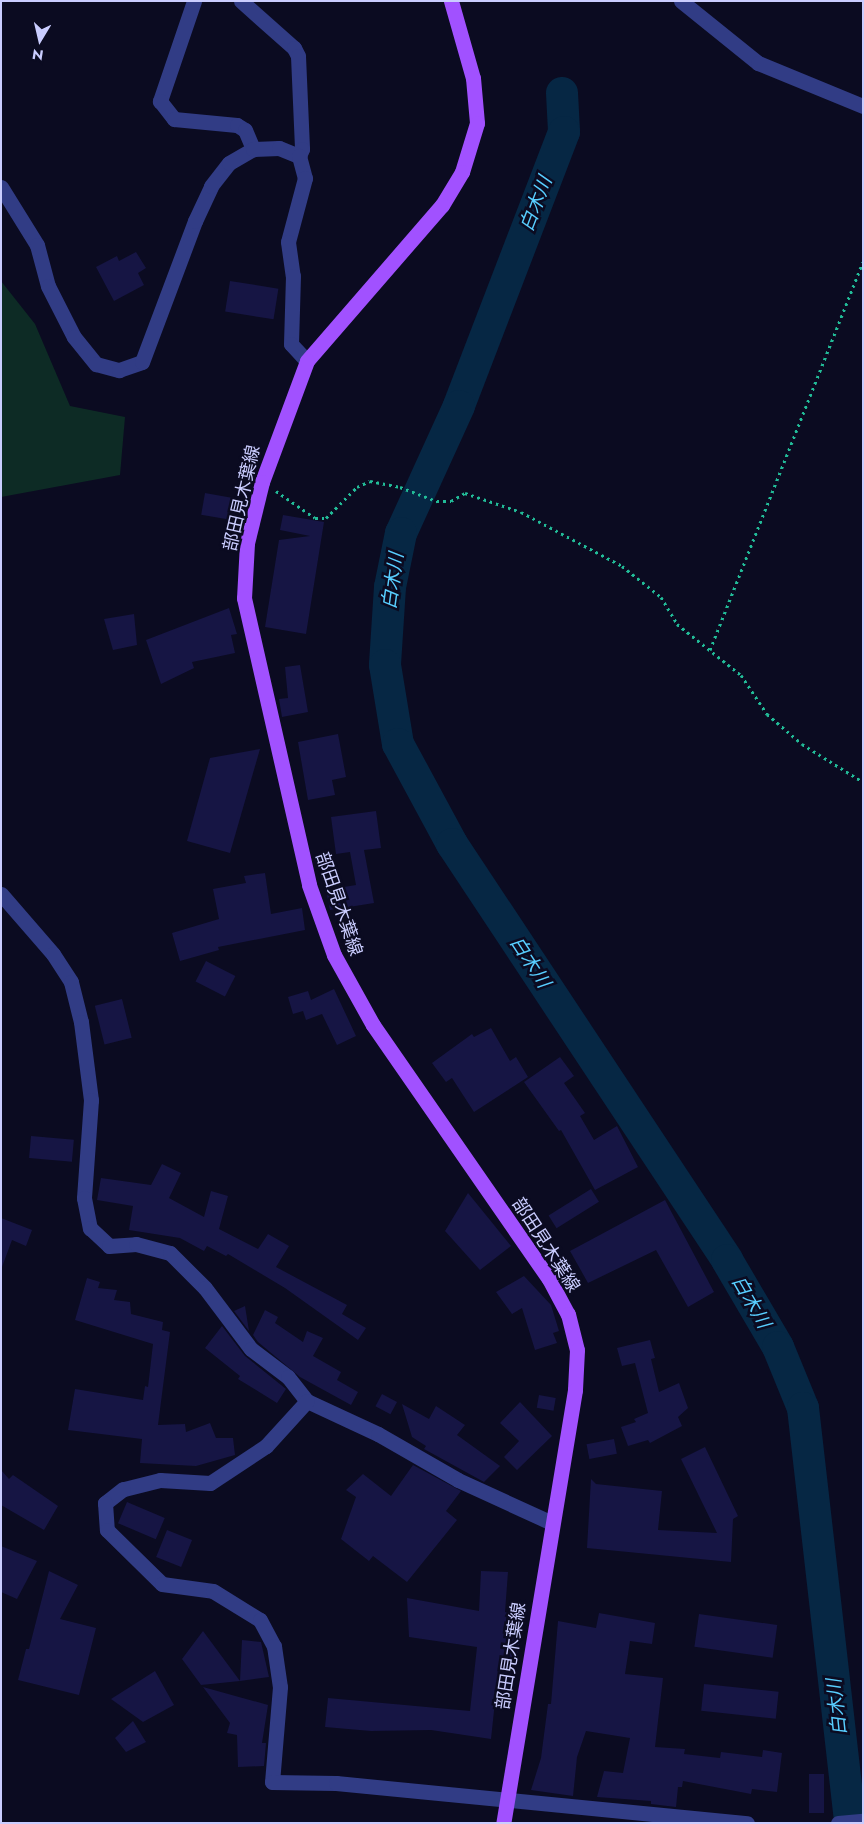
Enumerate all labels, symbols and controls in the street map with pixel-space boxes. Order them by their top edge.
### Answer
north arrow [15,15,65,65]
text: N [31,44,45,66]
water label: 白木川 [515,173,557,235]
street label: 部田見木葉線 [219,443,265,553]
water label: 白木川 [378,551,408,611]
street label: 部田見木葉線 [311,849,367,959]
water label: 白木川 [505,932,555,992]
street label: 部田見木葉線 [508,1194,584,1296]
water label: 白木川 [727,1272,775,1332]
street label: 部田見木葉線 [492,1601,530,1711]
water label: 白木川 [823,1677,851,1737]

